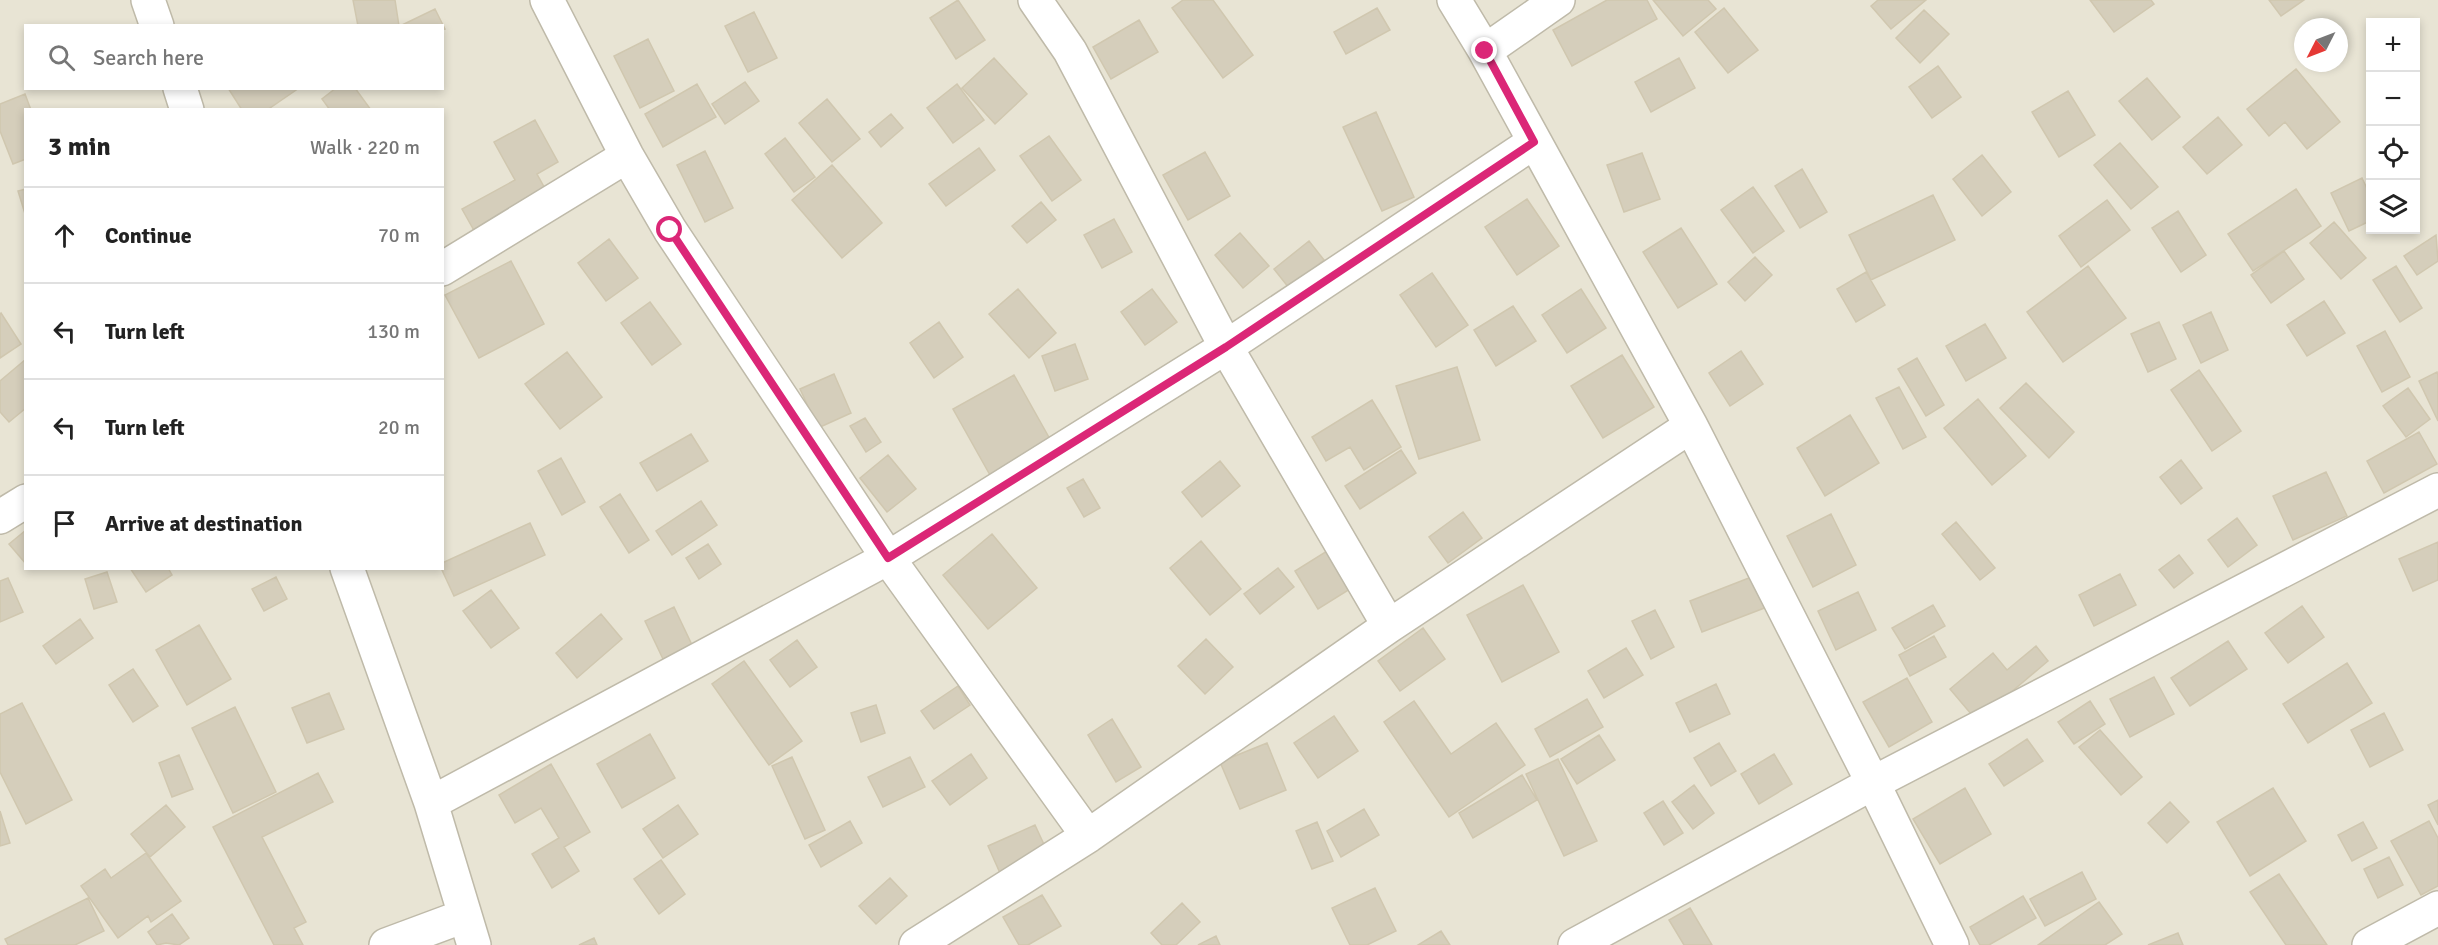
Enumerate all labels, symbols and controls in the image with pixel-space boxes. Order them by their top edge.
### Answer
north arrow [2294,18,2348,72]
map controls [2366,18,2420,234]
button: + [2366,18,2420,72]
search box [24,24,444,90]
route end [1471,37,1497,63]
icon: search [45,41,78,74]
text: Search here [93,44,204,71]
button: − [2366,72,2420,126]
button: locate [2366,126,2420,180]
text: 3 min [48,131,111,163]
text: Walk · 220 m [310,135,420,160]
button: layers [2366,180,2420,234]
route start [656,216,682,242]
icon: ahead [48,219,81,252]
text: Continue [105,222,192,249]
text: 70 m [378,223,420,248]
icon: left [48,315,81,348]
text: Turn left [105,318,185,345]
text: 130 m [367,319,420,344]
icon: left [48,411,81,444]
text: Turn left [105,414,185,441]
text: 20 m [378,415,420,440]
icon: arrive [48,507,81,540]
text: Arrive at destination [105,510,302,537]

